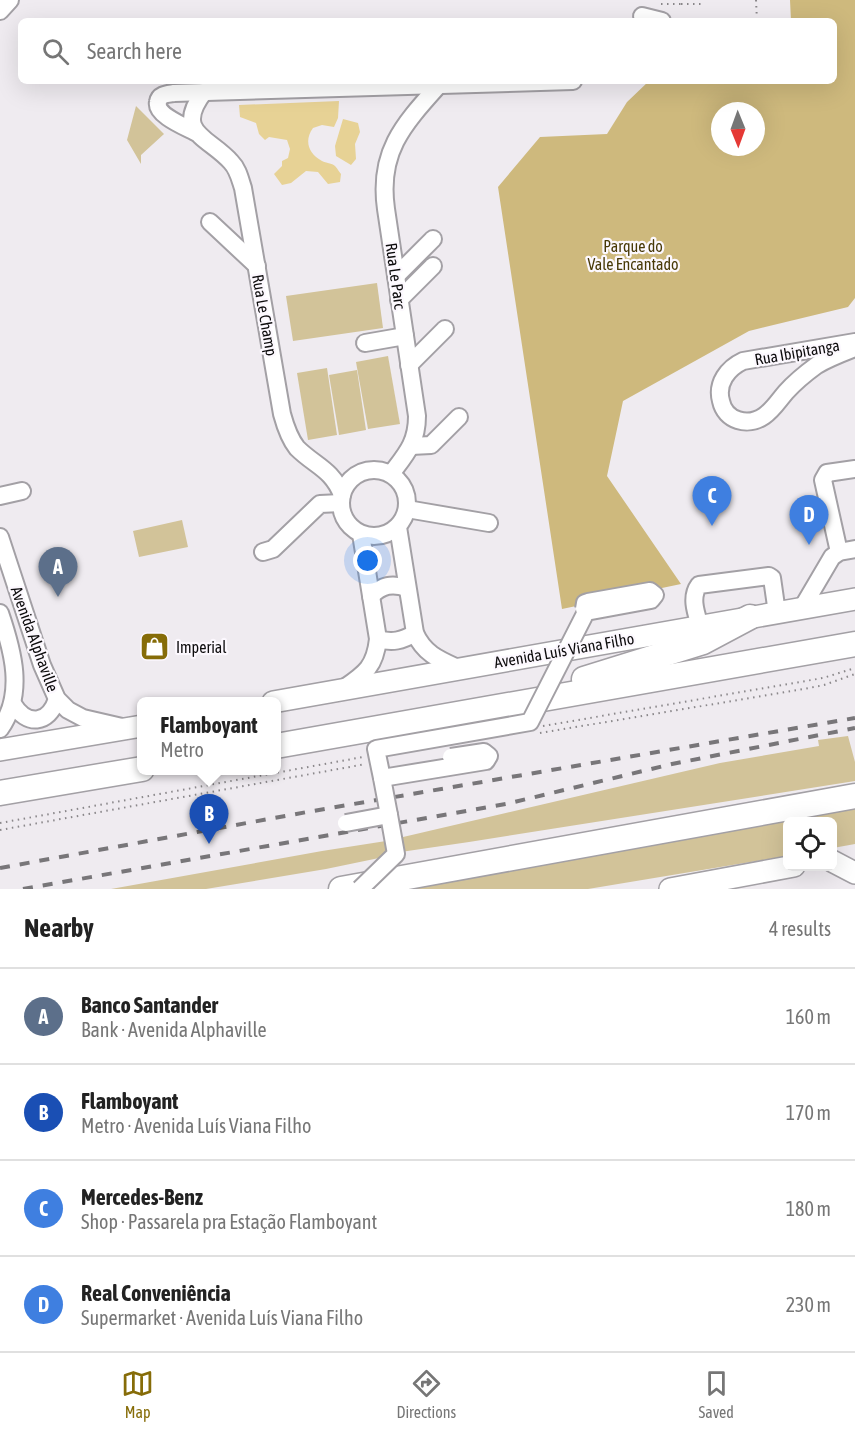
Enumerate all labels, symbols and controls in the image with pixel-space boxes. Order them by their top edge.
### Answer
search box [18,18,837,84]
icon: search [39,35,72,68]
text: Search here [87,38,182,64]
north arrow [711,102,765,156]
park label: Parque do Vale Encantado [587,237,679,273]
street label: Rua Le Parc [382,242,410,310]
street label: Rua Le Champ [248,273,281,357]
street label: Rua Ibipitanga [753,336,841,369]
pin: C [692,476,732,526]
pin: D [790,496,828,545]
your location [353,546,382,575]
pin: A [38,548,78,597]
street label: Avenida Alphaville [7,584,62,695]
street label: Avenida Luís Viana Filho [493,629,635,671]
shop icon: Imperial [139,631,171,663]
place label: Imperial [176,638,227,657]
popup [137,697,281,775]
text: Flamboyant [160,712,258,738]
text: Metro [160,738,204,761]
pin: B [190,794,228,844]
map controls [783,817,837,871]
button: locate [783,817,837,871]
text: Nearby [24,913,94,943]
text: 4 results [769,917,831,940]
text: Banco Santander [81,992,218,1018]
text: A [39,1005,48,1028]
text: 160 m [786,1005,831,1028]
text: Bank · Avenida Alphaville [81,1018,267,1041]
text: Flamboyant [81,1088,178,1114]
text: B [39,1101,48,1124]
text: 170 m [786,1101,831,1124]
text: Metro · Avenida Luís Viana Filho [81,1114,311,1137]
text: Mercedes-Benz [81,1184,203,1210]
text: C [39,1197,48,1220]
text: 180 m [786,1197,831,1220]
text: Shop · Passarela pra Estação Flamboyant [81,1210,377,1233]
text: Real Conveniência [81,1280,231,1306]
text: D [38,1293,49,1316]
text: 230 m [786,1293,831,1316]
text: Supermarket · Avenida Luís Viana Filho [81,1306,363,1329]
tab: Map [121,1367,154,1421]
tab: Directions [396,1367,456,1421]
tab: Saved [698,1367,734,1421]

